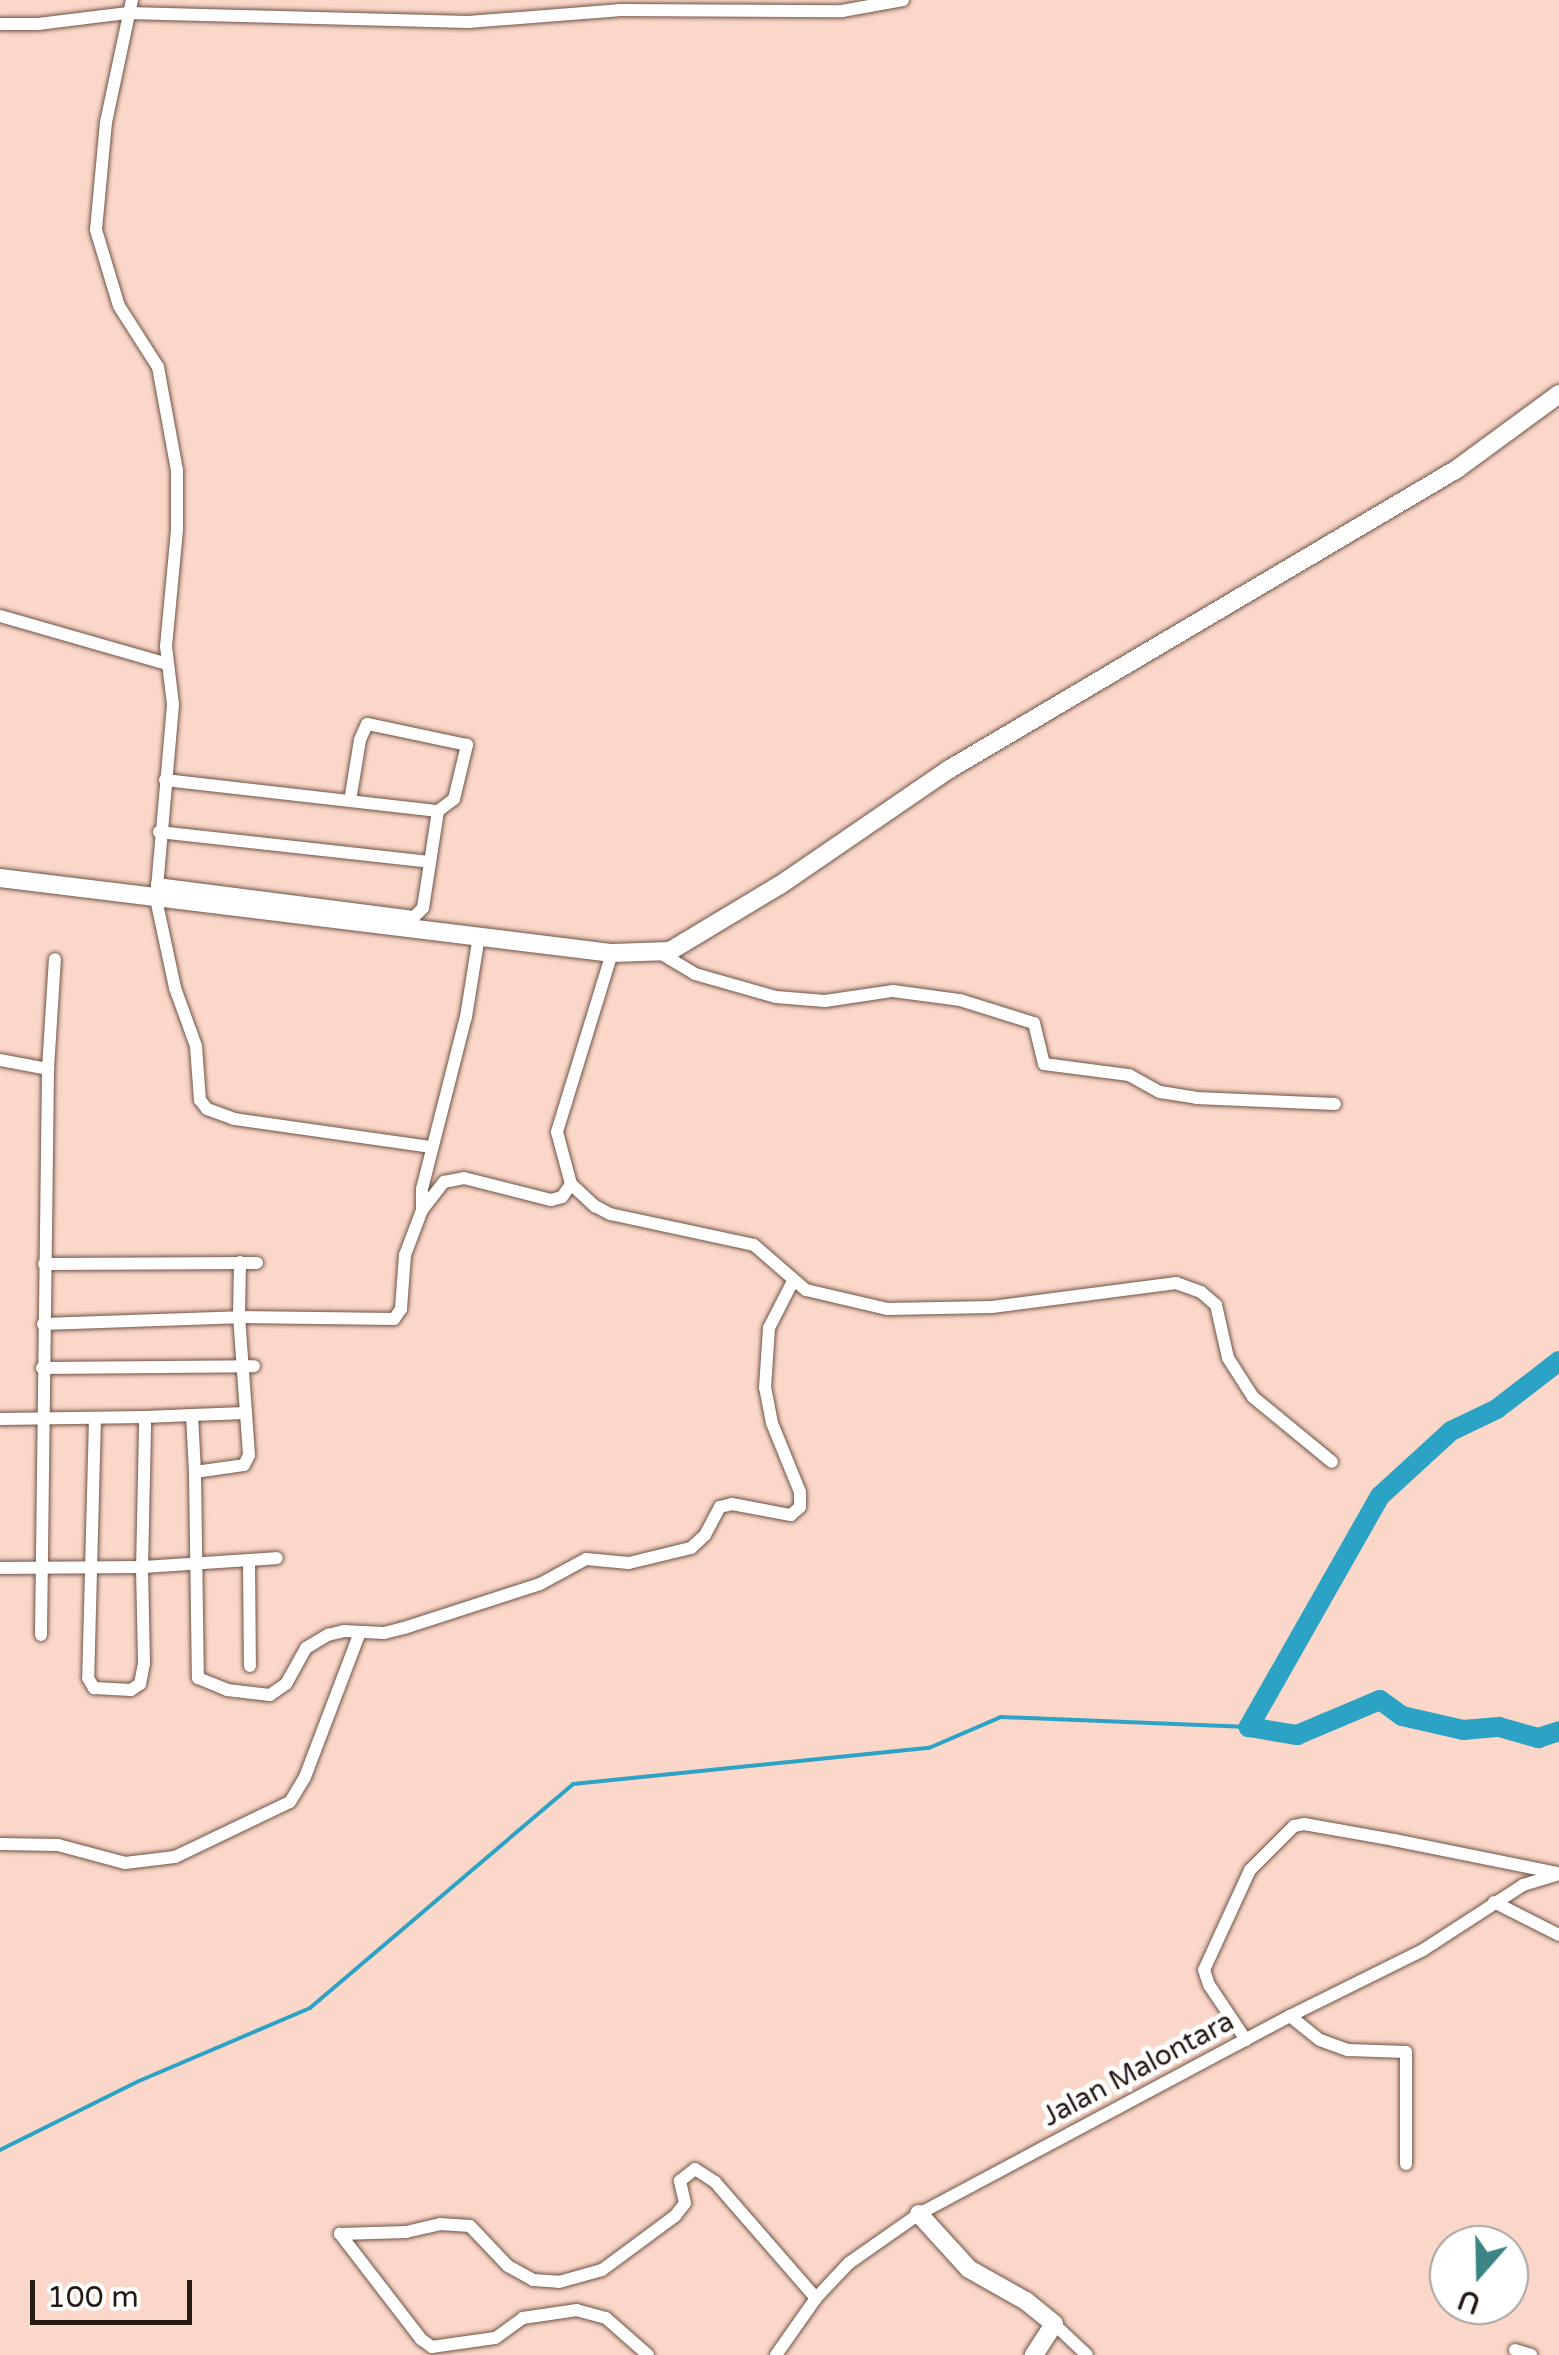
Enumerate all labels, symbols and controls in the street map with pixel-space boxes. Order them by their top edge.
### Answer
street label: Jalan Malontara [1036,2004,1240,2134]
north arrow [1429,2225,1529,2325]
scale bar [35,2260,198,2322]
text: 100 m [47,2279,139,2316]
text: U [1454,2282,1485,2321]

